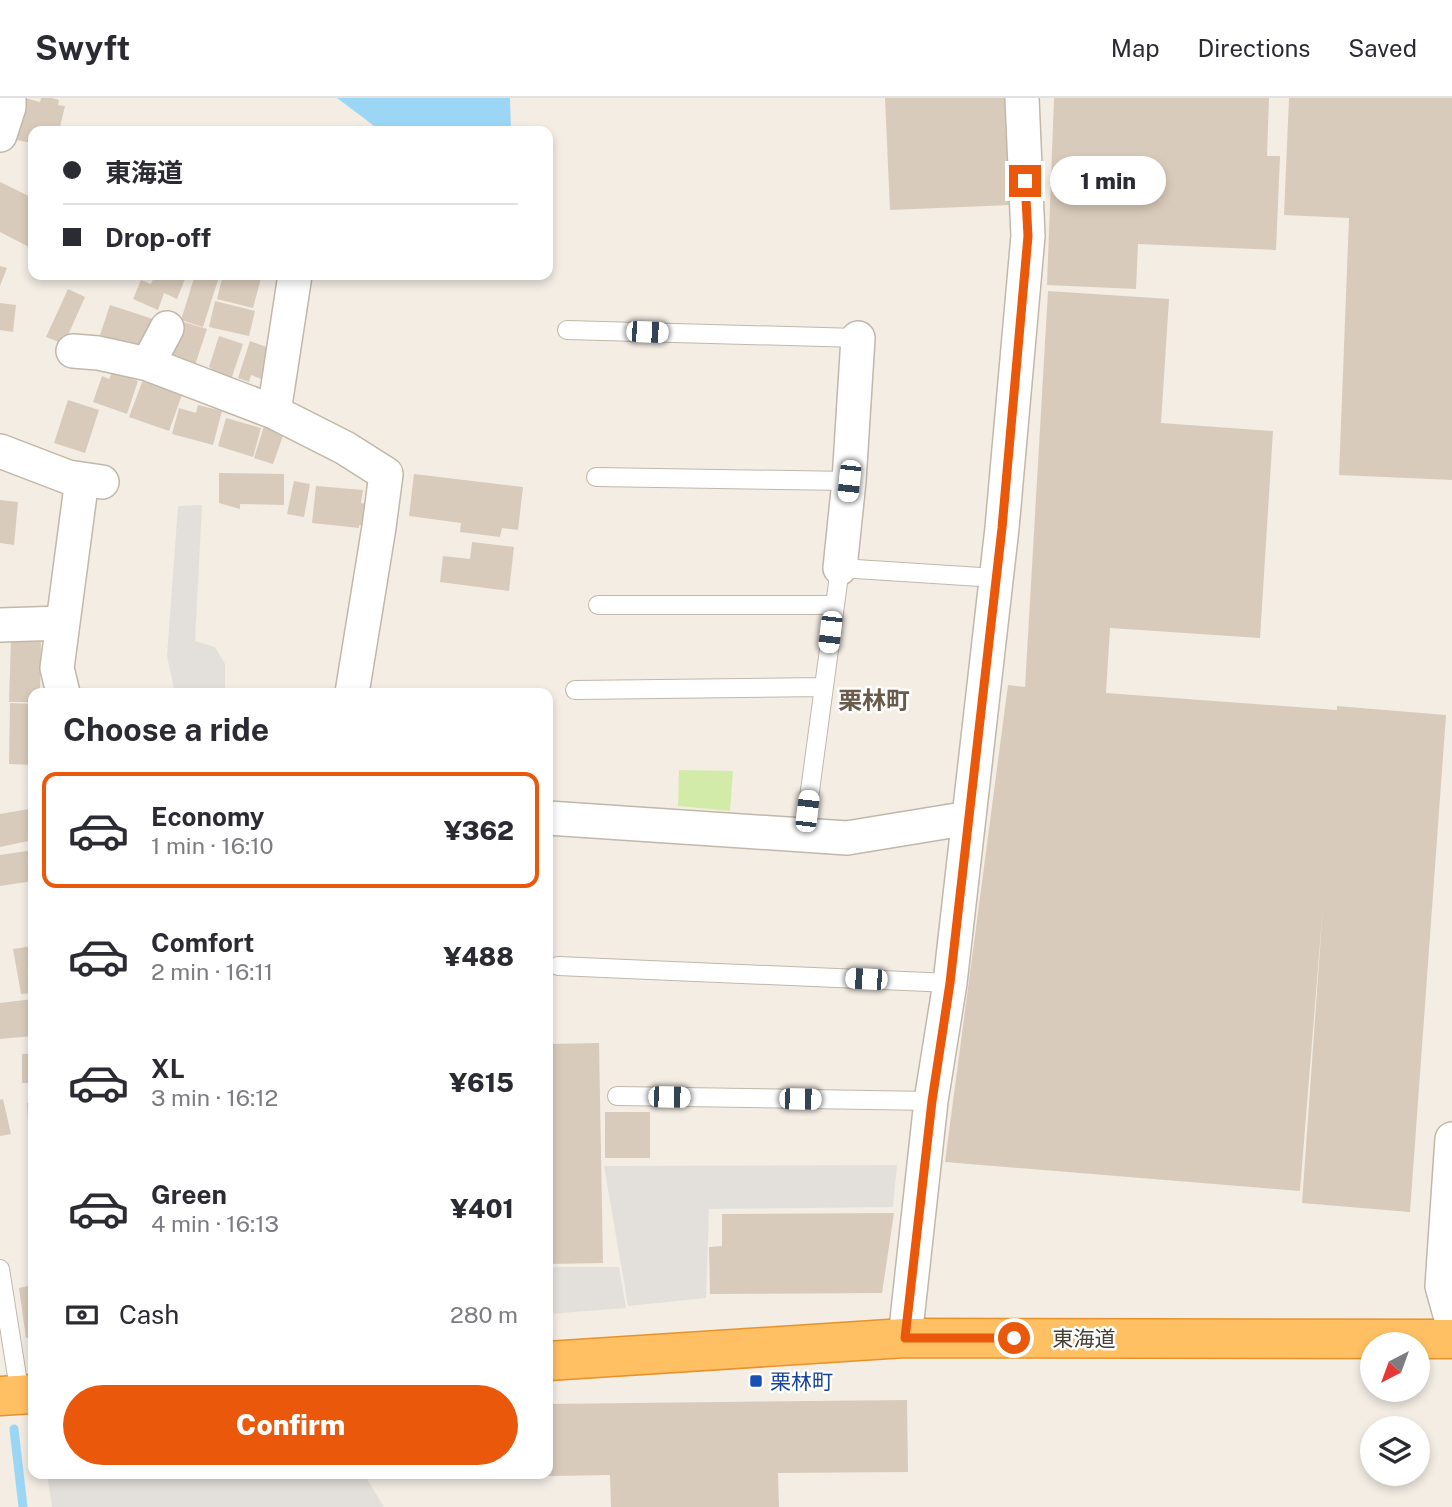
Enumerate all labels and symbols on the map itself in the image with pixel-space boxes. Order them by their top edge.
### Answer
callout: 1 min [1050,156,1165,206]
route end [1009,165,1041,197]
car [626,321,669,343]
car [837,459,862,503]
car [818,610,843,654]
district label: 栗林町 [838,686,910,714]
car [795,789,820,833]
car [845,967,888,991]
car [648,1086,691,1108]
car [779,1088,822,1110]
route start [998,1322,1030,1354]
street label: 東海道 [1053,1326,1116,1351]
north arrow [1360,1332,1430,1402]
place label: 栗林町 [770,1369,833,1394]
marker: 栗林町 [748,1373,764,1389]

